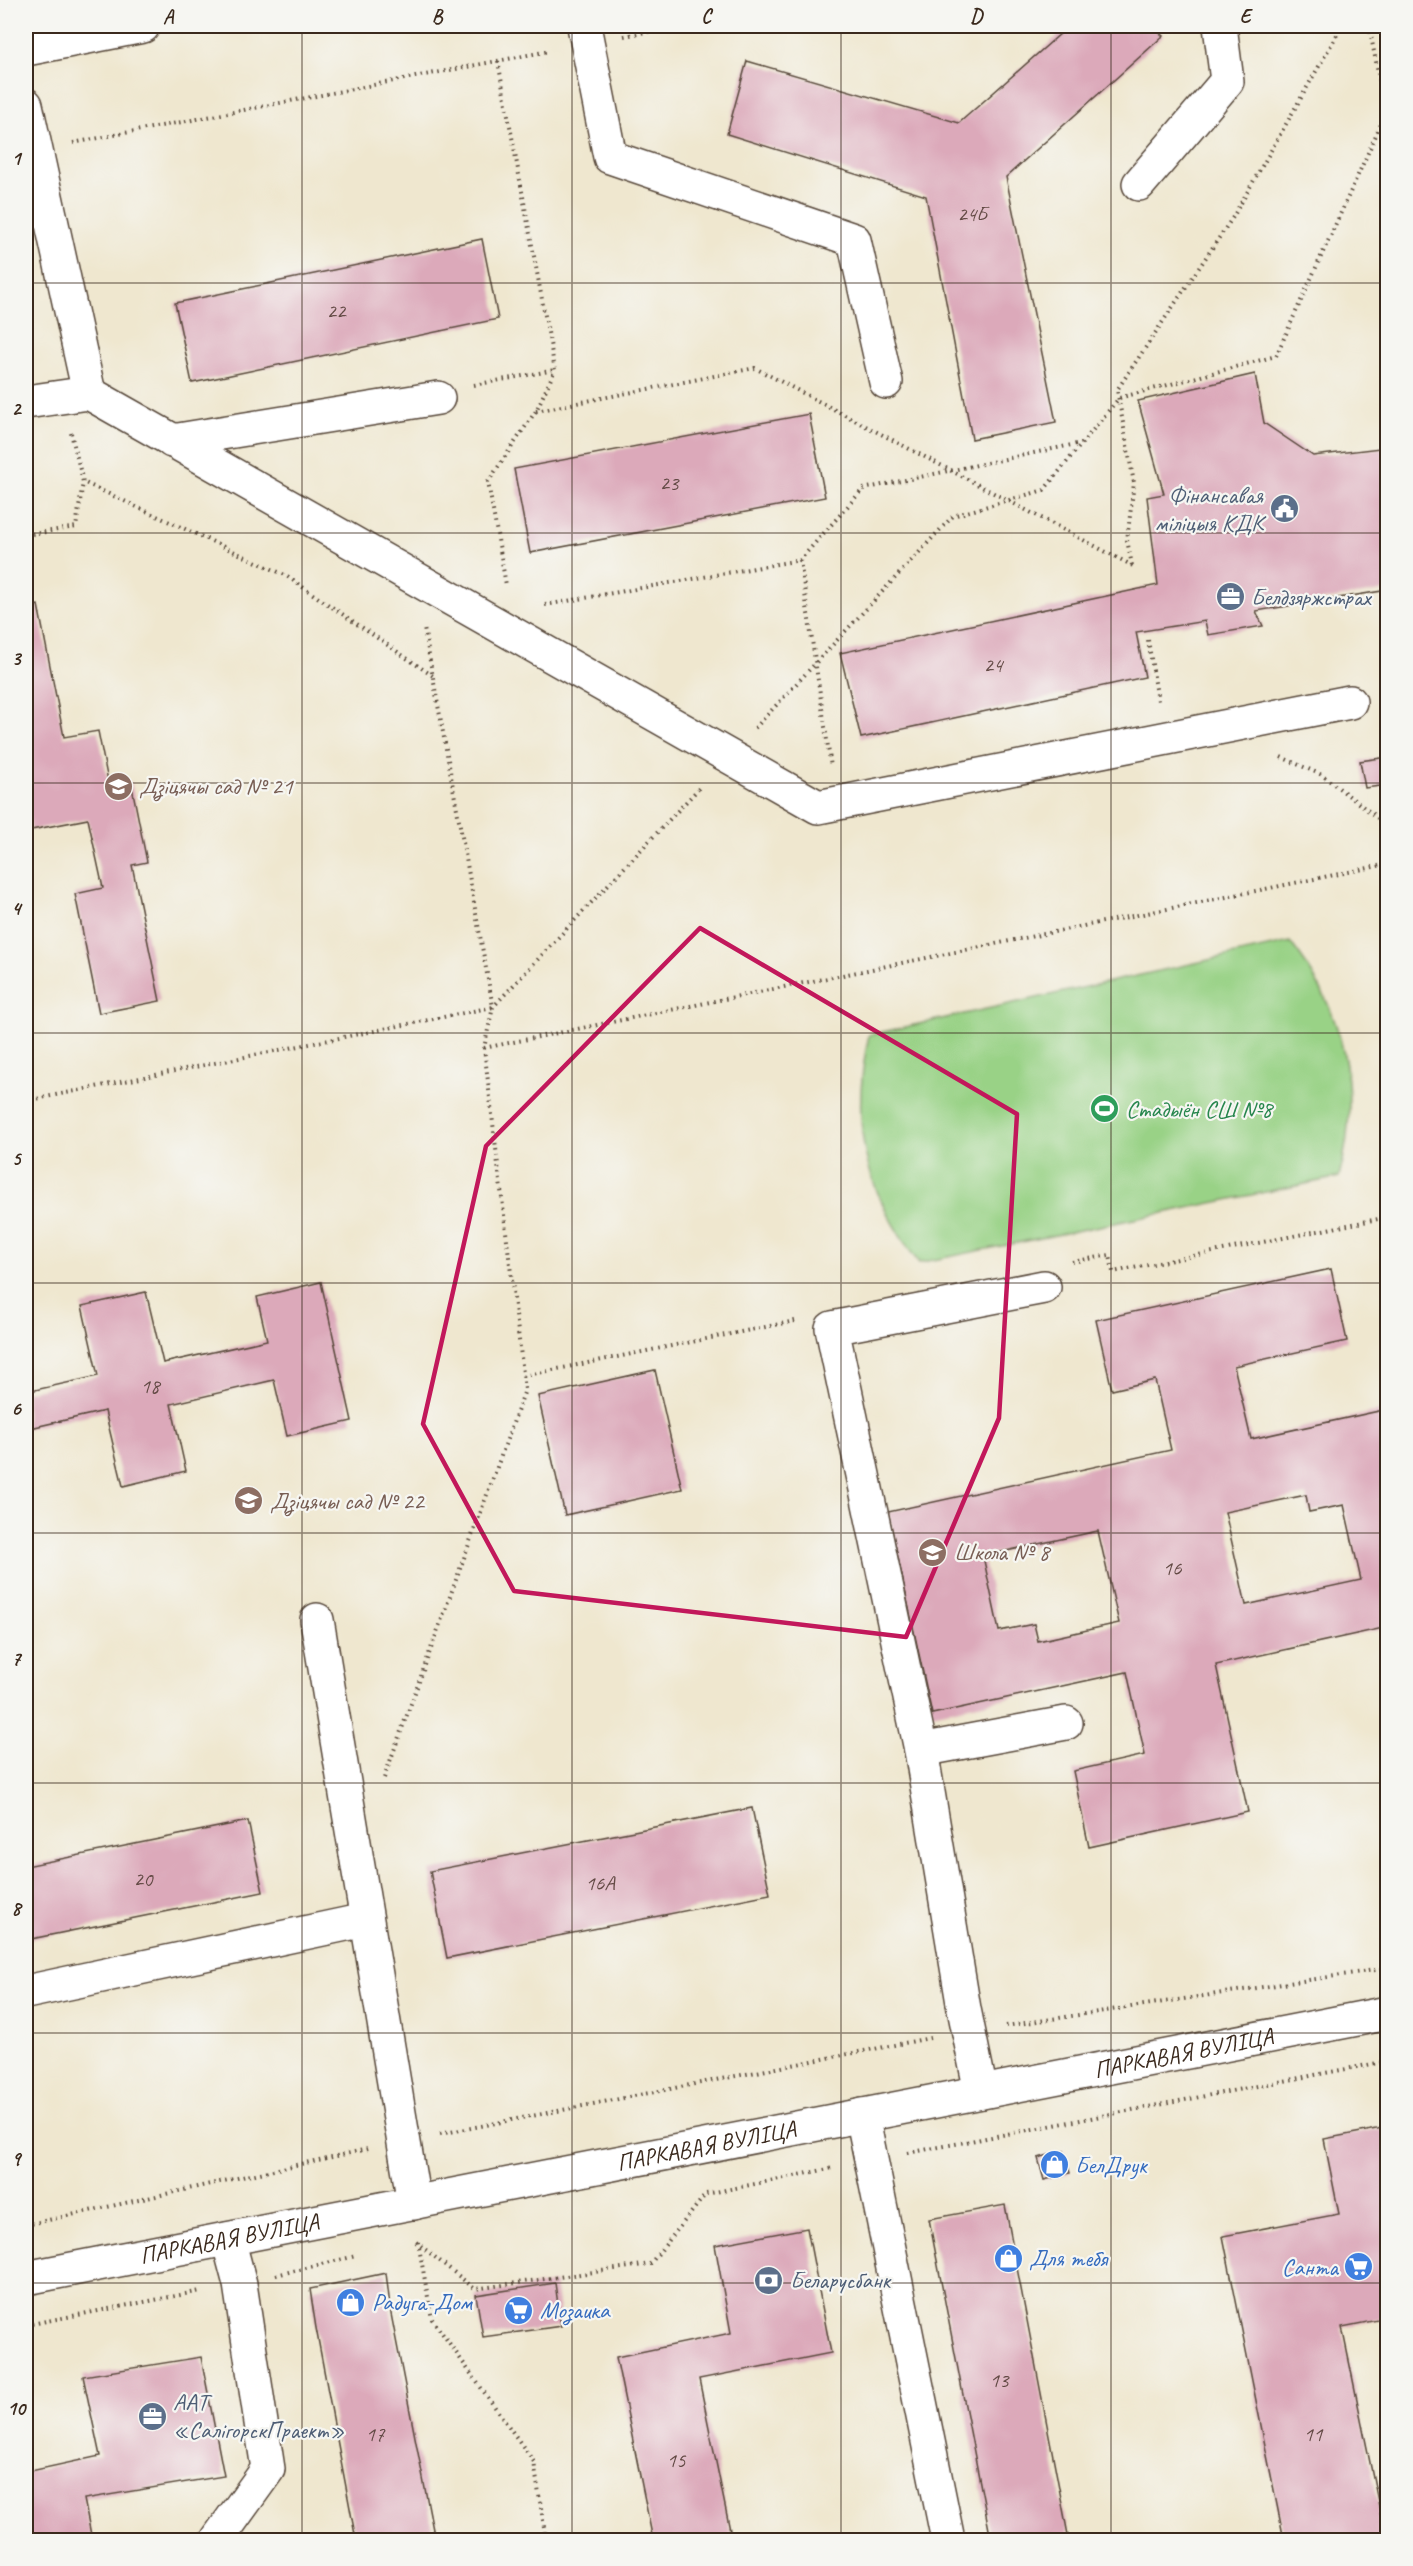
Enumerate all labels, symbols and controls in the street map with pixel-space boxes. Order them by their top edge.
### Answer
text: A [163,4,175,29]
text: B [432,4,444,29]
text: C [701,4,713,29]
text: D [970,4,984,29]
text: E [1240,4,1254,29]
text: 1 [12,146,23,171]
house number: 24Б [957,201,990,227]
house number: 22 [327,298,347,324]
text: 2 [12,396,23,421]
house number: 23 [660,470,680,496]
place label: Фінансавая міліцыя КДК [1155,480,1267,538]
public building icon: Фінансавая міліцыя КДК [1268,493,1300,525]
office icon: Белдзяржстрах [1214,581,1246,613]
place label: Белдзяржстрах [1251,582,1373,612]
text: 3 [12,646,23,671]
house number: 24 [984,652,1005,678]
school or university icon: Дзіцячы сад № 21 [102,770,134,802]
place label: Дзіцячы сад № 21 [139,771,294,802]
text: 4 [12,896,24,921]
sports icon: Стадыён СШ №8 [1089,1093,1121,1125]
place label: Стадыён СШ №8 [1126,1094,1274,1124]
text: 5 [12,1146,23,1171]
house number: 18 [141,1373,162,1399]
text: 6 [11,1396,22,1421]
school or university icon: Дзіцячы сад № 22 [233,1485,265,1517]
place label: Дзіцячы сад № 22 [270,1486,426,1517]
school or university icon: Школа № 8 [917,1536,949,1568]
place label: Школа № 8 [954,1537,1051,1567]
house number: 16 [1163,1555,1182,1581]
text: 7 [12,1646,23,1671]
house number: 20 [134,1866,154,1892]
house number: 16А [585,1870,616,1896]
text: 8 [12,1896,24,1921]
street label: ПАРКАВАЯ ВУЛІЦА [1091,2021,1276,2085]
street label: ПАРКАВАЯ ВУЛІЦА [614,2113,799,2178]
text: 9 [12,2146,23,2171]
shop icon: БелДрук [1038,2149,1070,2181]
place label: БелДрук [1075,2150,1149,2180]
street label: ПАРКАВАЯ ВУЛІЦА [137,2206,322,2271]
shop icon: Для тебя [992,2242,1024,2274]
place label: Для тебя [1029,2243,1109,2273]
supermarket icon: Санта [1343,2251,1375,2283]
place label: Санта [1282,2252,1339,2282]
bank icon: Беларусбанк [753,2264,785,2296]
place label: Беларусбанк [790,2265,893,2295]
shop icon: Радуга-Дом [335,2286,367,2318]
place label: Радуга-Дом [372,2287,473,2317]
supermarket icon: Мозаика [503,2294,535,2326]
place label: Мозаика [540,2295,611,2326]
house number: 13 [990,2367,1010,2393]
place label: ААТ «СалігорскПраект» [173,2387,345,2445]
text: 10 [7,2396,27,2421]
office icon: ААТ «СалігорскПраект» [136,2400,168,2432]
house number: 17 [366,2421,386,2447]
house number: 11 [1304,2421,1324,2447]
house number: 15 [667,2447,687,2473]

